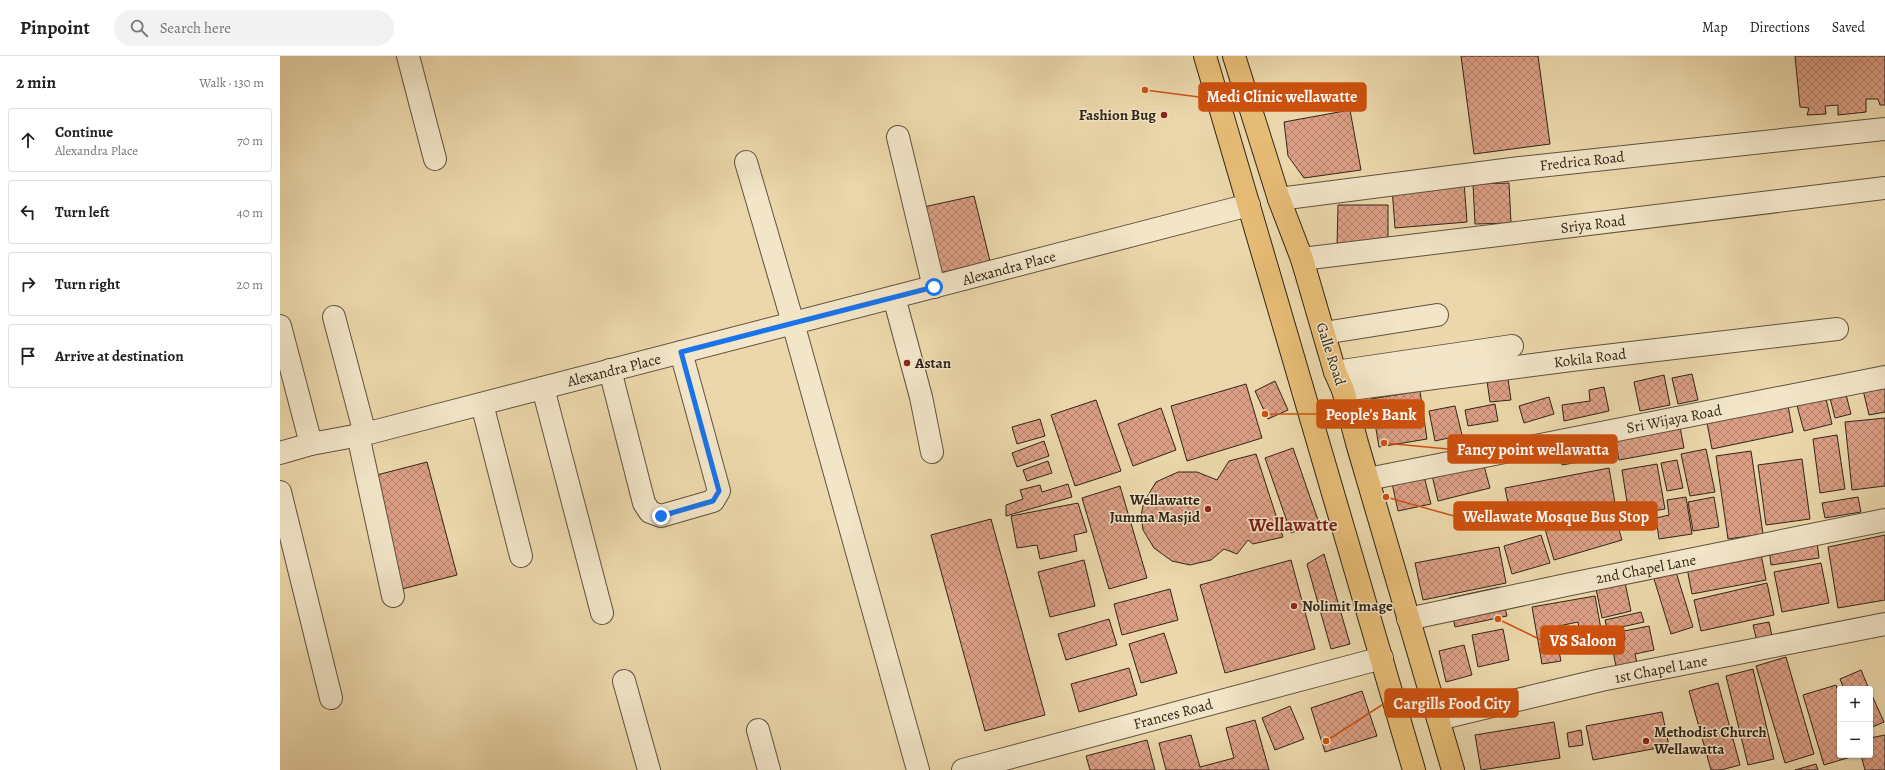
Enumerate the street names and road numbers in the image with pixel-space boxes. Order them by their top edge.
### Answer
street label: Fredrica Road [1539,147,1626,175]
street label: Sriya Road [1559,210,1628,238]
street label: Alexandra Place [959,246,1058,290]
street label: Galle Road [1311,320,1351,389]
street label: Kokila Road [1553,344,1628,372]
street label: Alexandra Place [564,349,663,392]
street label: Sri Wijaya Road [1625,400,1724,438]
street label: 2nd Chapel Lane [1594,549,1698,589]
street label: 1st Chapel Lane [1613,650,1709,688]
street label: Frances Road [1131,694,1216,734]

